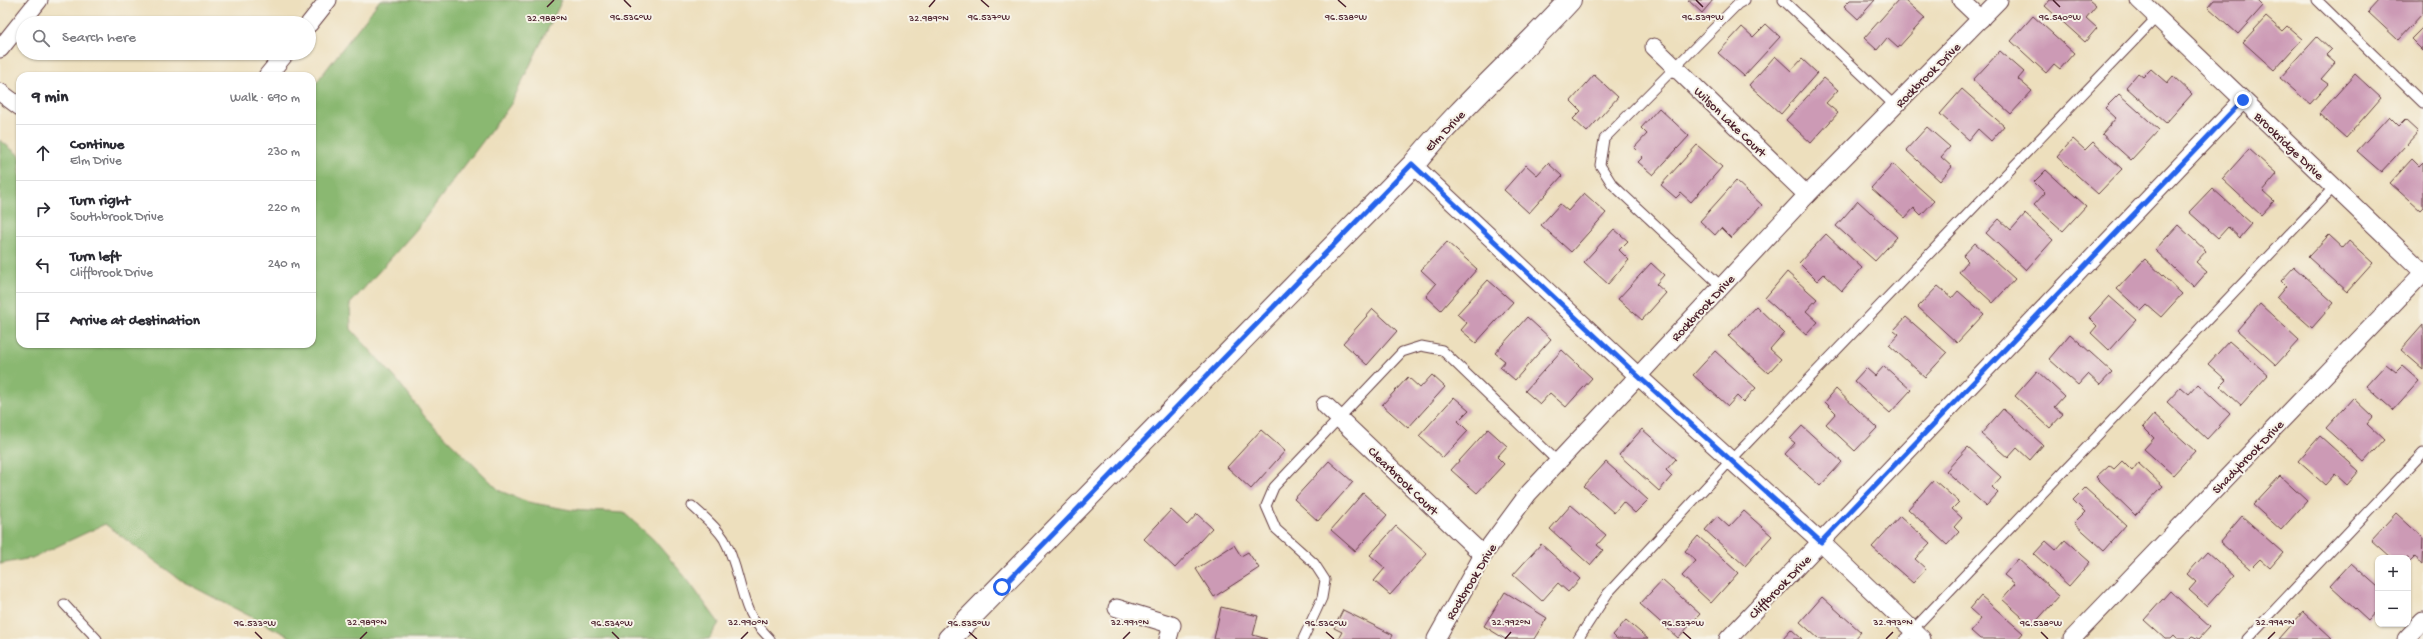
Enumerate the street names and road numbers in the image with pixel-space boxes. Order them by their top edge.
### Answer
street label: Rockbrook Drive [1893,40,1965,111]
street label: Wilson Lake Court [1690,84,1770,162]
street label: Elm Drive [1422,108,1469,156]
street label: Brookridge Drive [2250,109,2326,184]
street label: Rockbrook Drive [1669,272,1739,345]
street label: Shadybrook Drive [2210,418,2288,498]
street label: Clearbrook Court [1364,444,1442,520]
street label: Rockbrook Drive [1444,541,1501,623]
street label: Cliffbrook Drive [1747,553,1815,623]

